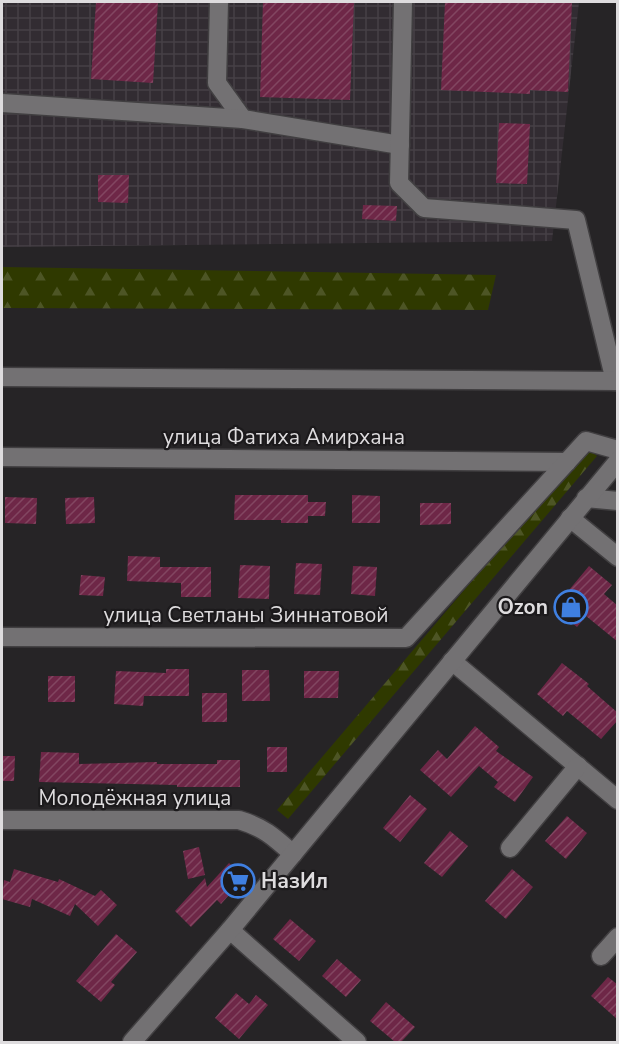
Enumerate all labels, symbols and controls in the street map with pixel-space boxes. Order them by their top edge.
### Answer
street label: улица Фатиха Амирхана [163,423,405,451]
shop icon: Ozon [553,589,589,625]
place label: Ozon [497,593,548,621]
street label: улица Светланы Зиннатовой [103,601,389,629]
street label: Молодёжная улица [39,784,231,812]
supermarket icon: НазИл [220,863,256,899]
place label: НазИл [261,867,328,895]

